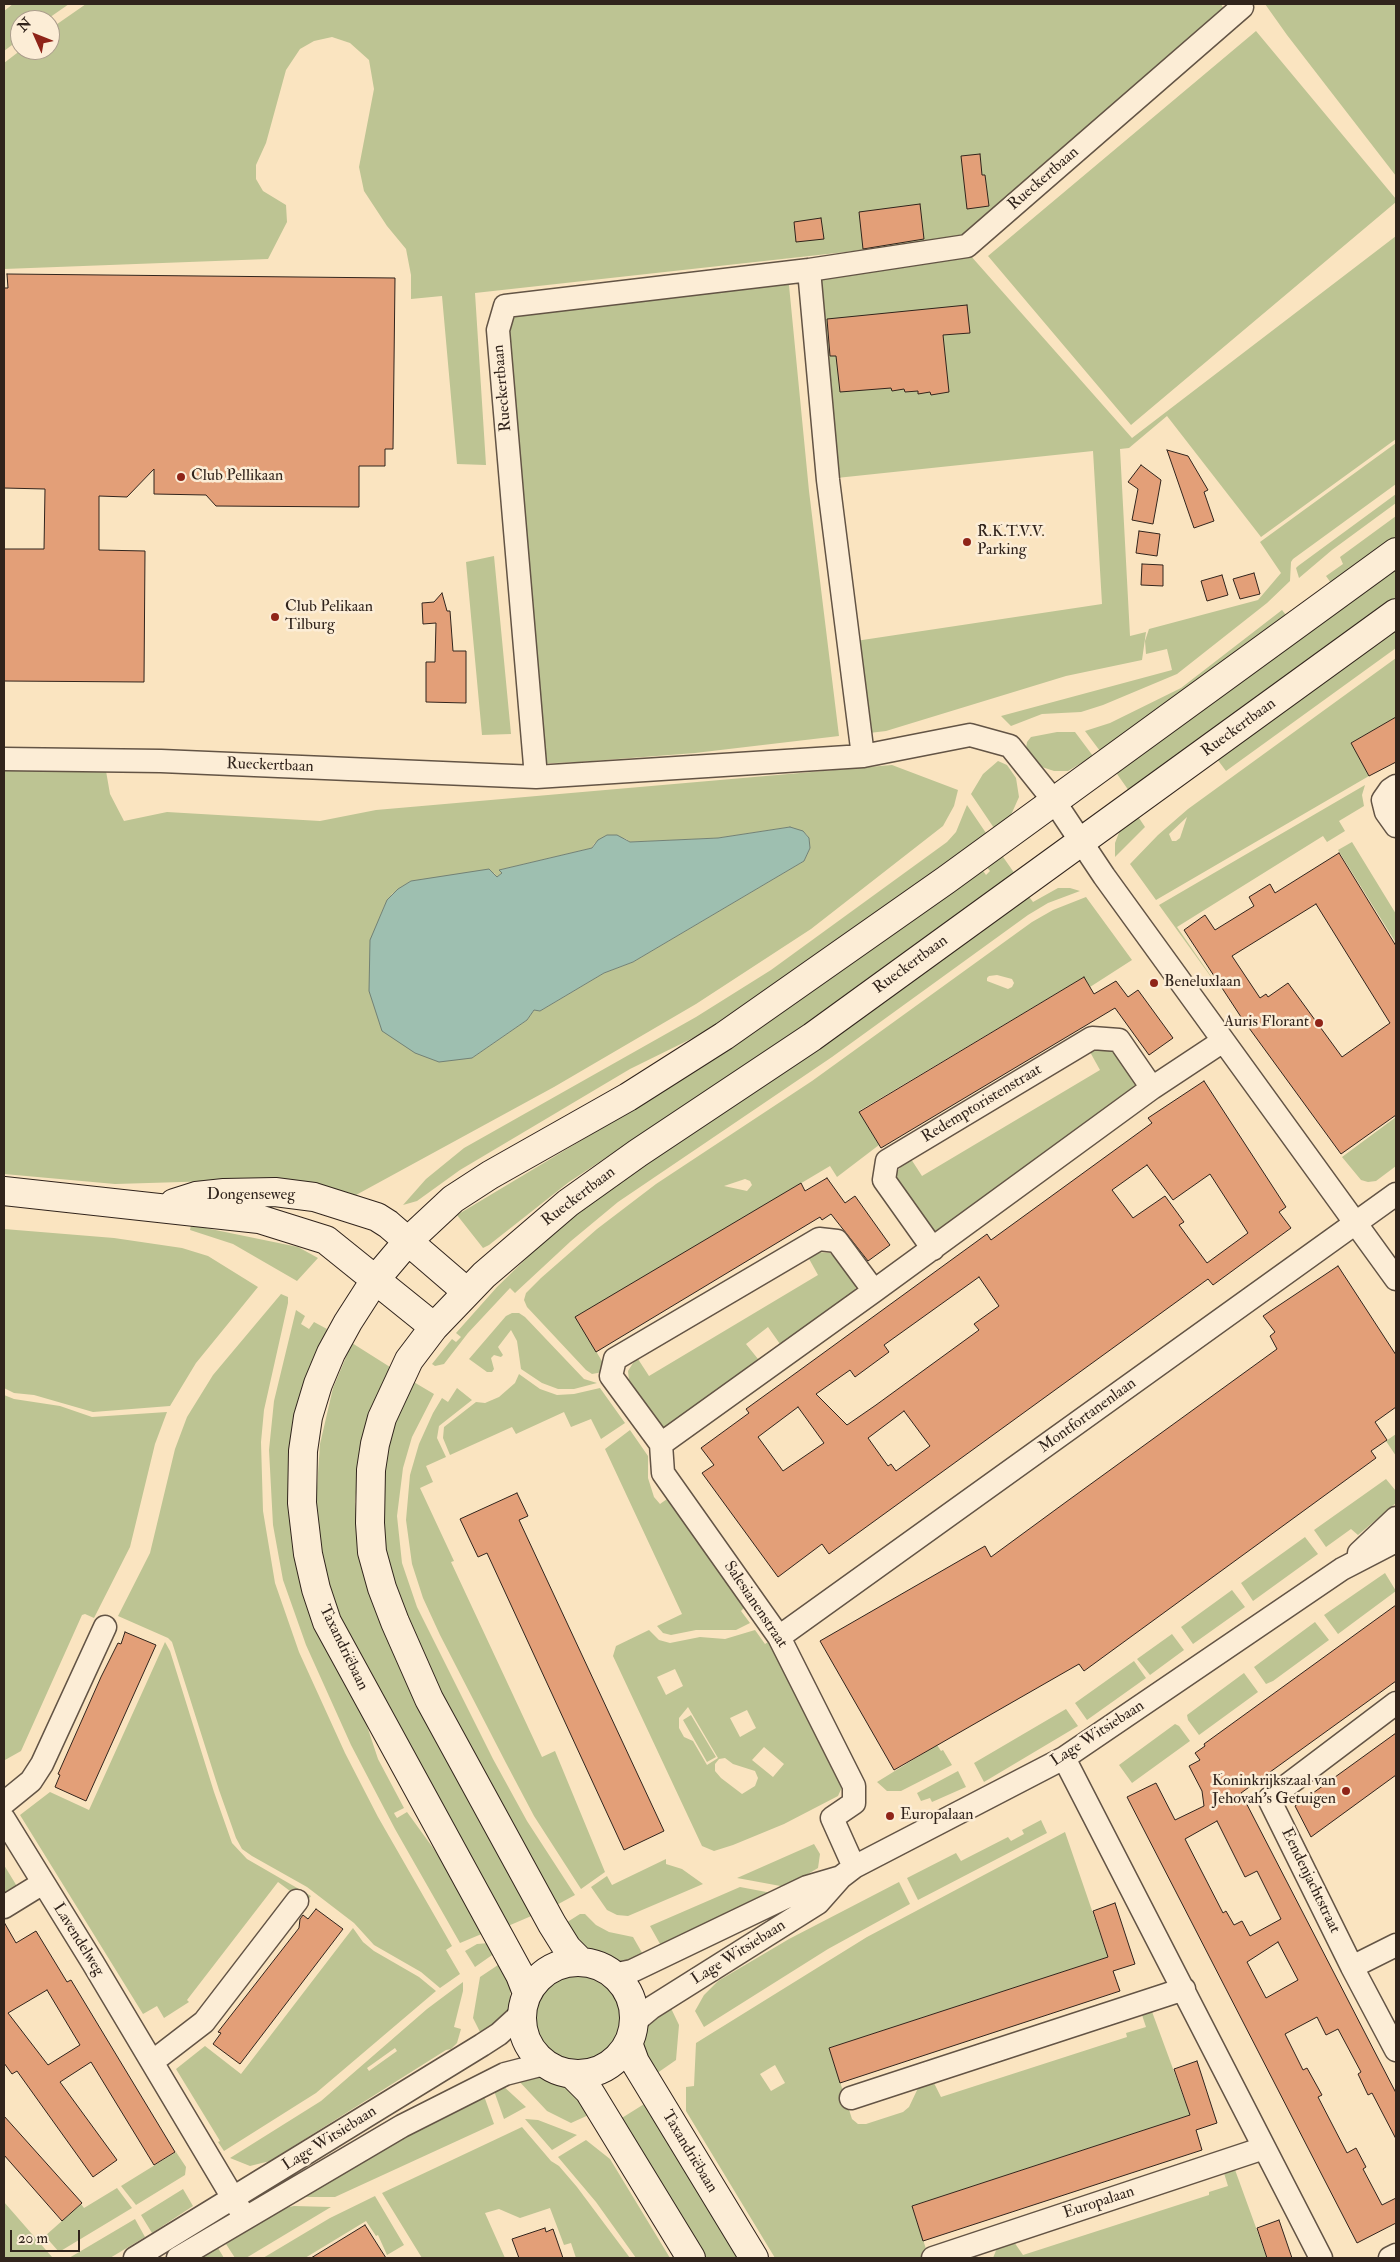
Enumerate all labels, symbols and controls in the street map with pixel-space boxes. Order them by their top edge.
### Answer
north arrow [10,10,60,60]
text: N [14,15,35,35]
street label: Rueckertbaan [1005,143,1083,215]
street label: Rueckertbaan [490,344,516,432]
place label: Club Pellikaan [191,467,283,487]
marker: Club Pellikaan [175,471,187,483]
place label: R.K.T.V.V. Parking [977,523,1045,561]
marker: R.K.T.V.V. Parking [961,536,973,548]
place label: Club Pelikaan Tilburg [285,598,373,636]
marker: Club Pelikaan Tilburg [269,611,281,623]
street label: Rueckertbaan [1198,695,1280,761]
street label: Rueckertbaan [226,755,314,777]
street label: Rueckertbaan [870,932,952,998]
place label: Beneluxlaan [1164,973,1241,993]
marker: Beneluxlaan [1148,977,1160,989]
place label: Auris Florant [1224,1013,1309,1033]
marker: Auris Florant [1313,1017,1325,1029]
street label: Redemptoristenstraat [918,1061,1046,1147]
street label: Rueckertbaan [538,1163,620,1231]
street label: Dongenseweg [207,1186,295,1206]
street label: Montfortanenlaan [1036,1374,1140,1458]
street label: Salesianenstraat [719,1558,791,1652]
street label: Taxandriëbaan [314,1602,372,1694]
street label: Lage Witsiebaan [1048,1697,1148,1771]
place label: Koninkrijkszaal van Jehovah's Getuigen [1212,1772,1336,1810]
marker: Koninkrijkszaal van Jehovah's Getuigen [1340,1785,1352,1797]
place label: Europalaan [900,1806,974,1826]
marker: Europalaan [884,1810,896,1822]
street label: Eendenjachtstraat [1276,1825,1344,1937]
street label: Lavendelweg [48,1900,108,1980]
street label: Lage Witsiebaan [688,1916,790,1990]
street label: Lage Witsiebaan [279,2102,381,2176]
street label: Taxandriëbaan [657,2107,721,2197]
street label: Europalaan [1061,2183,1137,2223]
scale bar [12,2220,82,2252]
text: 20 m [18,2229,48,2248]

